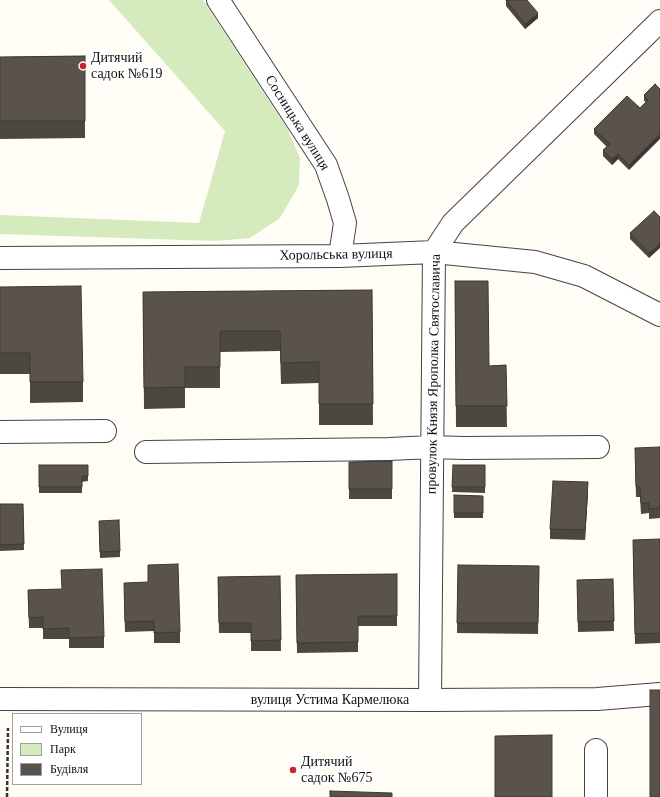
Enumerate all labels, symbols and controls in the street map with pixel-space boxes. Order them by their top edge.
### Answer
place label: Дитячий садок №619 [91,50,162,82]
marker: Дитячий садок №619 [78,61,88,71]
street label: Сосницька вулиця [261,72,333,174]
street label: Хорольська вулиця [279,246,393,264]
street label: провулок Князя Ярополка Святославича [424,254,444,494]
street label: вулиця Устима Кармелюка [251,692,409,708]
legend [12,713,142,785]
text: Вулиця [50,722,88,736]
text: Парк [50,742,76,756]
place label: Дитячий садок №675 [301,754,372,786]
text: Будівля [50,762,88,776]
marker: Дитячий садок №675 [288,765,298,775]

